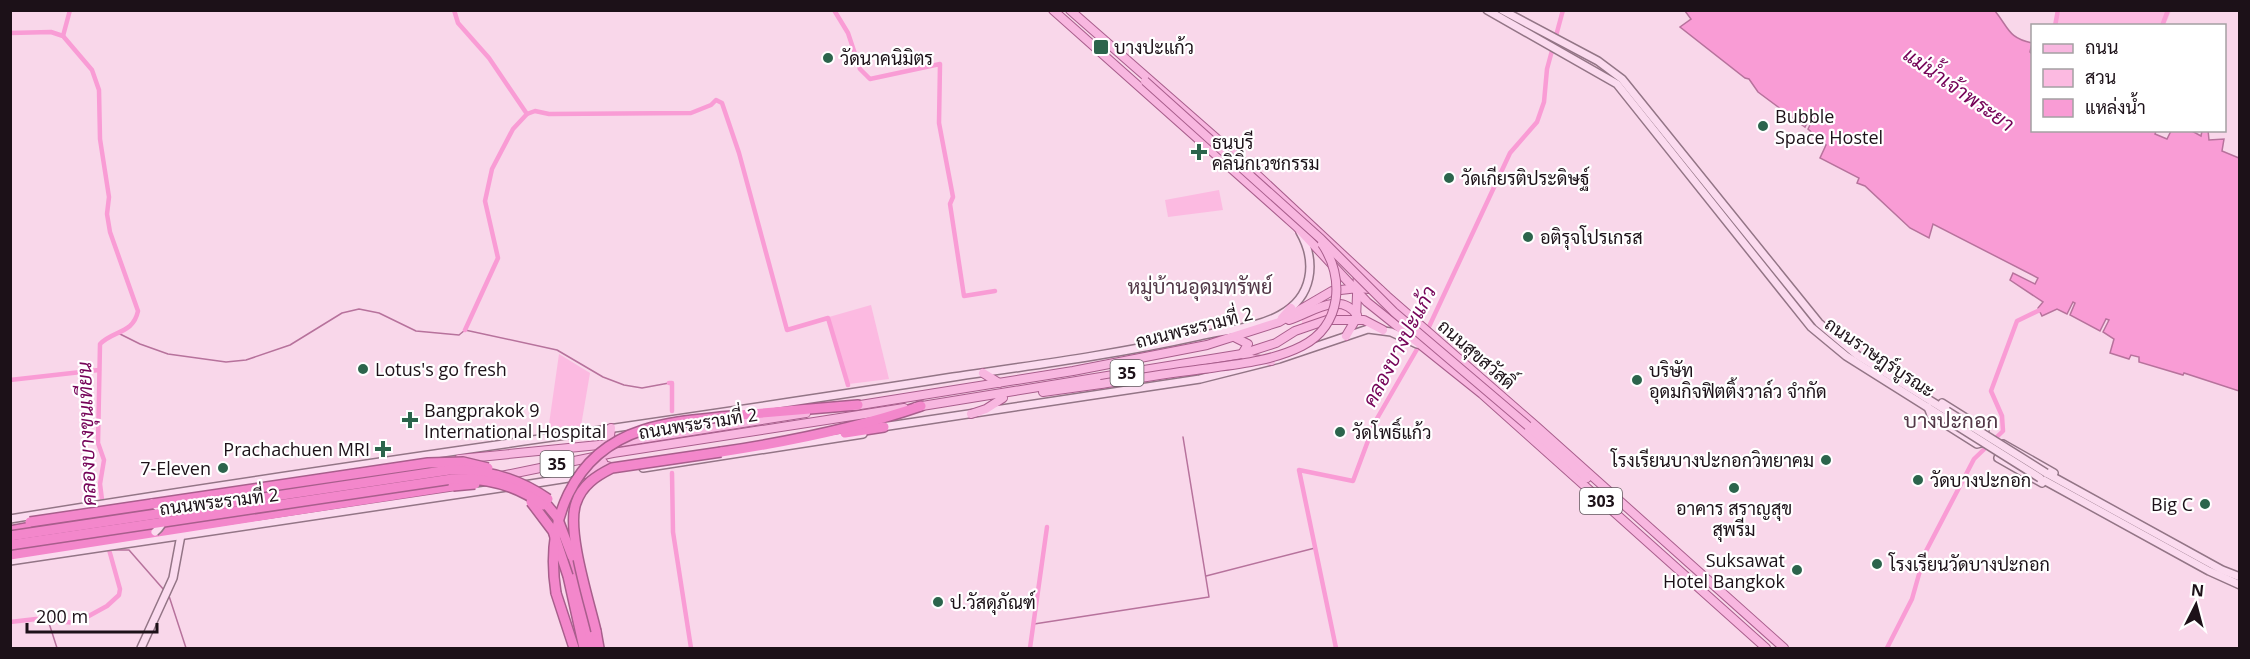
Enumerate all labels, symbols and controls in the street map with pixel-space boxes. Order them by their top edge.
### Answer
legend [2031,24,2226,132]
place label: บางปะแก้ว [1114,35,1194,59]
text: ถนน [2085,35,2118,59]
marker: บางปะแก้ว [1092,38,1110,56]
water label: แม่น้ำเจ้าพระยา [1898,38,2022,137]
place label: วัดนาคนิมิตร [840,46,933,70]
marker: วัดนาคนิมิตร [821,51,835,65]
text: สวน [2085,65,2116,89]
text: แหล่งน้ำ [2085,92,2146,119]
place label: Bubble Space Hostel [1775,104,1883,149]
marker: Bubble Space Hostel [1756,119,1770,133]
place label: ธนบุรี คลินิกเวชกรรม [1212,130,1320,175]
marker: ธนบุรี คลินิกเวชกรรม [1190,143,1208,161]
place label: วัดเกียรติประดิษฐ์ [1461,166,1589,191]
marker: วัดเกียรติประดิษฐ์ [1442,171,1456,185]
place label: อติรุจโปรเกรส [1540,225,1643,250]
marker: อติรุจโปรเกรส [1521,230,1535,244]
district label: หมู่บ้านอุดมทรัพย์ [1128,273,1272,302]
water label: คลองบางปะแก้ว [1356,281,1442,411]
street label: ถนนพระรามที่ 2 [1132,298,1255,353]
street label: ถนนสุขสวัสดิ์ [1433,311,1523,395]
street label: ถนนราษฎร์บูรณะ [1819,311,1940,404]
place label: Lotus's go fresh [375,357,507,381]
place label: บริษัท อุดมกิจฟิตติ้งวาล์ว จำกัด [1649,358,1827,404]
road number: 35 [1110,360,1144,386]
water label: คลองบางขุนเทียน [70,361,103,507]
marker: Lotus's go fresh [356,362,370,376]
marker: บริษัท อุดมกิจฟิตติ้งวาล์ว จำกัด [1630,373,1644,387]
place label: Bangprakok 9 International Hospital [424,398,606,443]
street label: ถนนพระรามที่ 2 [636,399,759,444]
district label: บางปะกอก [1904,406,1998,434]
marker: Bangprakok 9 International Hospital [401,411,419,429]
place label: วัดโพธิ์แก้ว [1352,417,1431,444]
marker: วัดโพธิ์แก้ว [1333,425,1347,439]
place label: Prachachuen MRI [223,437,370,461]
marker: Prachachuen MRI [374,440,392,458]
place label: โรงเรียนบางปะกอกวิทยาคม [1610,448,1814,472]
road number: 35 [540,451,574,477]
marker: โรงเรียนบางปะกอกวิทยาคม [1819,453,1833,467]
place label: 7-Eleven [140,456,211,480]
marker: 7-Eleven [216,461,230,475]
place label: วัดบางปะกอก [1930,468,2031,492]
marker: วัดบางปะกอก [1911,473,1925,487]
street label: ถนนพระรามที่ 2 [158,479,280,520]
marker: อาคาร สราญสุข สุพรีม [1727,481,1741,495]
road number: 303 [1580,488,1622,514]
place label: Big C [2151,492,2193,516]
place label: อาคาร สราญสุข สุพรีม [1676,496,1792,542]
marker: Big C [2198,497,2212,511]
place label: Suksawat Hotel Bangkok [1663,548,1786,593]
place label: โรงเรียนวัดบางปะกอก [1888,552,2050,576]
marker: โรงเรียนวัดบางปะกอก [1870,557,1884,571]
marker: Suksawat Hotel Bangkok [1790,563,1804,577]
north arrow [2166,575,2226,635]
text: N [2190,578,2205,602]
place label: ป.วัสดุภัณฑ์ [950,590,1036,615]
marker: ป.วัสดุภัณฑ์ [931,595,945,609]
scale bar [27,596,158,634]
text: 200 m [36,604,88,628]

